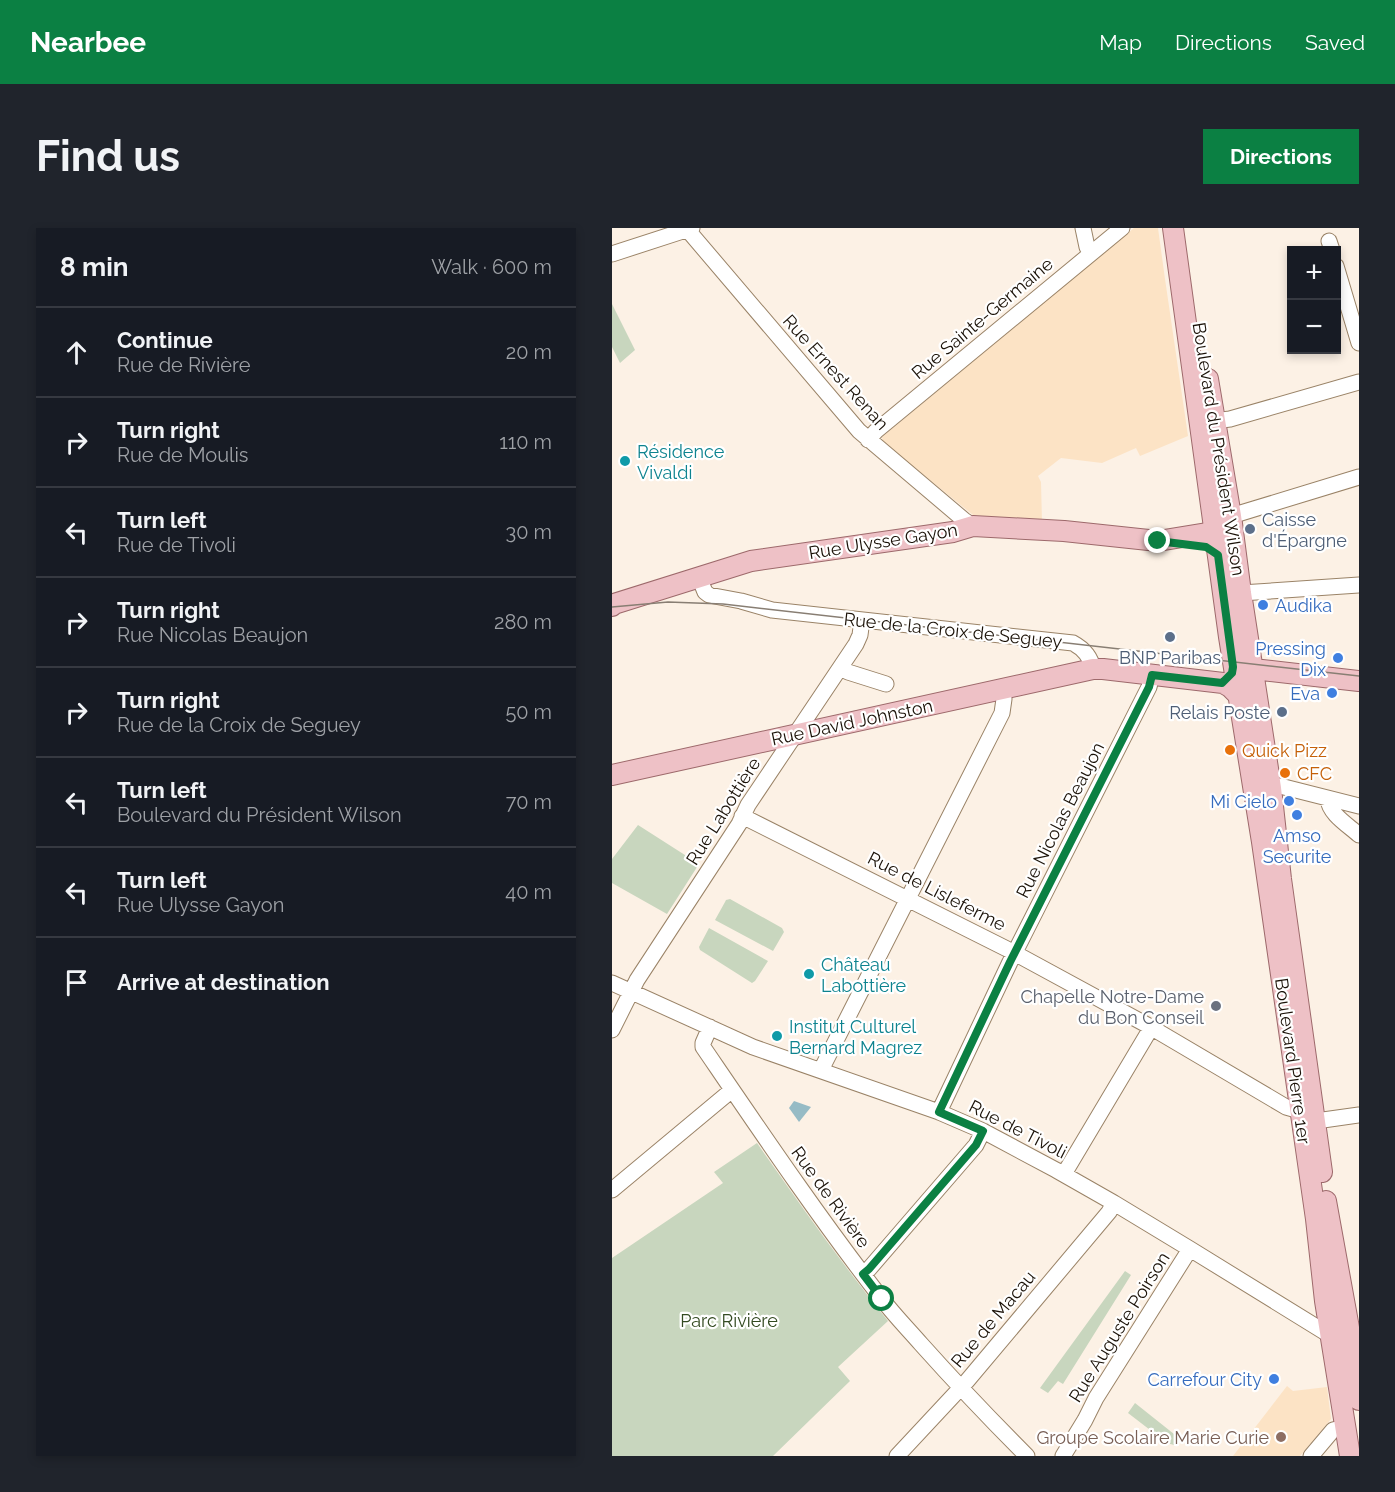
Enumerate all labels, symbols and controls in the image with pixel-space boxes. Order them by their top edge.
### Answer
text: Nearbee [30,26,146,59]
text: Map [1099,30,1142,55]
text: Directions [1175,30,1272,55]
text: Saved [1305,30,1365,55]
button: Directions [1203,129,1359,184]
text: Find us [36,132,180,181]
map controls [1287,246,1341,354]
button: + [1287,246,1341,300]
text: 8 min [60,252,128,282]
street label: Rue Sainte-Germaine [907,253,1057,383]
text: Walk · 600 m [431,255,552,279]
button: − [1287,300,1341,354]
street label: Rue Ernest Renan [779,310,893,434]
street label: Boulevard du Président Wilson [1189,321,1249,577]
text: Continue [117,327,213,353]
icon: ahead [60,336,93,369]
text: 20 m [506,340,552,364]
text: Rue de Rivière [117,353,250,377]
text: Turn right [117,417,220,443]
icon: right [60,426,93,459]
text: 110 m [499,430,552,454]
place label: Résidence Vivaldi [637,441,725,483]
text: Rue de Moulis [117,443,249,467]
marker: Résidence Vivaldi [618,454,632,468]
text: Turn left [117,507,207,533]
place label: Caisse d'Épargne [1262,509,1347,551]
icon: left [60,516,93,549]
street label: Rue Ulysse Gayon [807,519,959,563]
text: 30 m [506,520,552,544]
marker: Caisse d'Épargne [1243,522,1257,536]
route end [1144,527,1170,553]
text: Rue de Tivoli [117,533,236,557]
place label: Audika [1275,595,1332,616]
text: Turn right [117,597,220,623]
marker: Audika [1256,598,1270,612]
icon: right [60,606,93,639]
street label: Rue de la Croix de Seguey [843,608,1063,652]
text: 280 m [494,610,552,634]
text: Rue Nicolas Beaujon [117,623,308,647]
marker: BNP Paribas [1163,630,1177,644]
place label: Pressing Dix [1255,638,1326,680]
place label: BNP Paribas [1119,647,1221,668]
marker: Pressing Dix [1331,651,1345,665]
place label: Eva [1290,683,1320,704]
marker: Eva [1325,686,1339,700]
text: Turn right [117,687,220,713]
street label: Rue David Johnston [769,695,935,749]
icon: right [60,696,93,729]
text: 50 m [505,700,552,724]
place label: Relais Poste [1169,702,1270,723]
marker: Relais Poste [1275,705,1289,719]
text: Rue de la Croix de Seguey [117,713,361,737]
street label: Rue Nicolas Beaujon [1012,739,1108,901]
place label: Quick Pizz [1242,740,1327,761]
marker: Quick Pizz [1223,743,1237,757]
street label: Rue Labottière [682,753,765,869]
place label: CFC [1297,763,1332,784]
marker: CFC [1278,766,1292,780]
text: Turn left [117,777,207,803]
icon: left [60,786,93,819]
text: 70 m [506,790,552,814]
place label: Mi Cielo [1210,791,1277,812]
marker: Mi Cielo [1282,794,1296,808]
text: Boulevard du Président Wilson [117,803,402,827]
marker: Amso Securite [1290,808,1304,822]
place label: Amso Securite [1263,825,1332,867]
street label: Rue de Lisleferme [865,847,1010,935]
text: Turn left [117,867,207,893]
icon: left [60,876,93,909]
text: 40 m [505,880,552,904]
text: Rue Ulysse Gayon [117,893,284,917]
place label: Château Labottière [821,954,907,996]
icon: arrive [60,966,93,999]
marker: Château Labottière [802,967,816,981]
text: Arrive at destination [117,969,330,995]
street label: Boulevard Pierre 1er [1271,977,1315,1146]
place label: Chapelle Notre-Dame du Bon Conseil [1020,986,1204,1028]
marker: Chapelle Notre-Dame du Bon Conseil [1209,999,1223,1013]
place label: Institut Culturel Bernard Magrez [789,1016,922,1058]
marker: Institut Culturel Bernard Magrez [770,1029,784,1043]
street label: Rue de Tivoli [966,1095,1070,1163]
street label: Rue de Rivière [787,1142,875,1252]
street label: Rue Auguste Poirson [1064,1248,1174,1406]
street label: Rue de Macau [946,1266,1040,1372]
route start [868,1285,894,1311]
park label: Parc Rivière [680,1310,778,1331]
place label: Carrefour City [1147,1369,1262,1390]
marker: Carrefour City [1267,1372,1281,1386]
place label: Groupe Scolaire Marie Curie [1036,1427,1269,1448]
marker: Groupe Scolaire Marie Curie [1274,1430,1288,1444]

